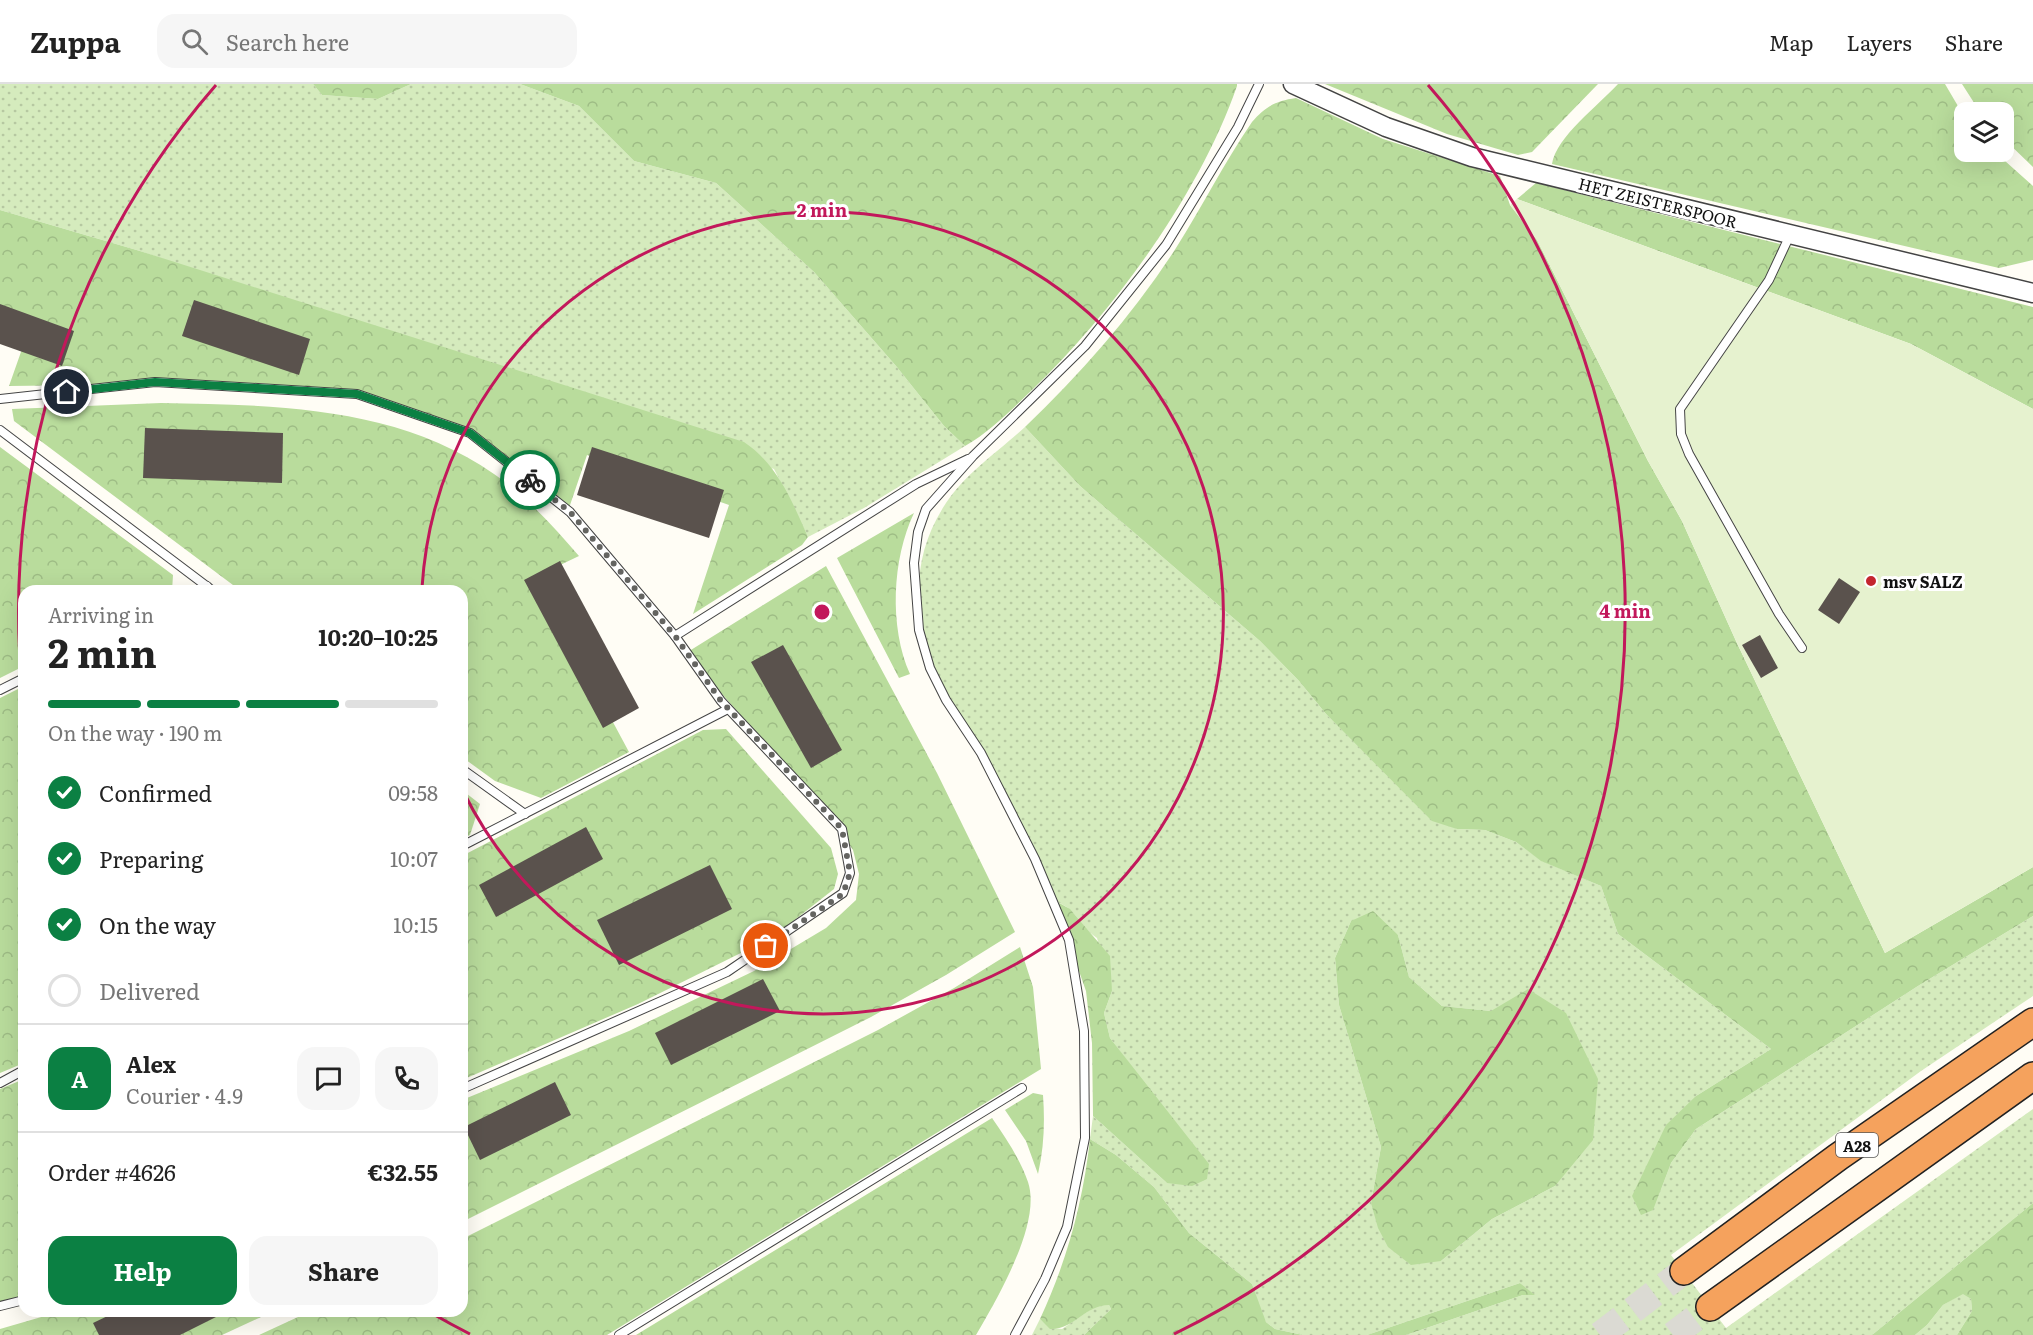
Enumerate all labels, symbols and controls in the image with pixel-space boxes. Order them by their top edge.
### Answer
search box [157,14,577,68]
text: Zuppa [30,20,121,62]
icon: search [178,25,211,58]
text: Search here [226,25,349,58]
text: Map [1769,26,1814,57]
text: Layers [1847,26,1912,57]
text: Share [1945,26,2003,57]
map controls [1954,102,2014,162]
button: layers [1954,102,2014,162]
street label: HET ZEISTERSPOOR [1576,171,1740,233]
text: 2 min [797,196,848,223]
pin [41,366,92,417]
icon: home [50,375,83,408]
courier [500,450,560,510]
icon: bike [514,464,547,497]
place label: msv SALZ [1883,569,1963,593]
marker: msv SALZ [1864,574,1878,588]
text: 4 min [1599,597,1651,624]
text: Arriving in [48,599,154,629]
centre of rings [812,602,832,622]
text: 10:20–10:25 [318,620,438,653]
text: 2 min [48,622,157,680]
text: On the way · 190 m [48,717,222,747]
icon: check [48,776,81,809]
text: Confirmed [99,776,212,809]
text: 09:58 [388,777,438,807]
icon: check [48,842,81,875]
text: Preparing [99,842,203,875]
text: 10:07 [390,843,438,873]
icon: check [48,908,81,941]
text: On the way [99,908,216,941]
text: 10:15 [393,909,438,939]
pin [740,920,791,971]
icon: bag [749,929,782,962]
text: Delivered [99,974,200,1007]
text: Alex [126,1047,176,1080]
button: chat [297,1047,360,1110]
button: phone [375,1047,438,1110]
text: A [71,1062,88,1095]
text: Courier · 4.9 [126,1080,243,1110]
road number: A28 [1836,1133,1878,1157]
text: Order #4626 [48,1155,176,1188]
text: €32.55 [368,1155,438,1188]
button: Help [48,1236,237,1305]
button: Share [249,1236,438,1305]

